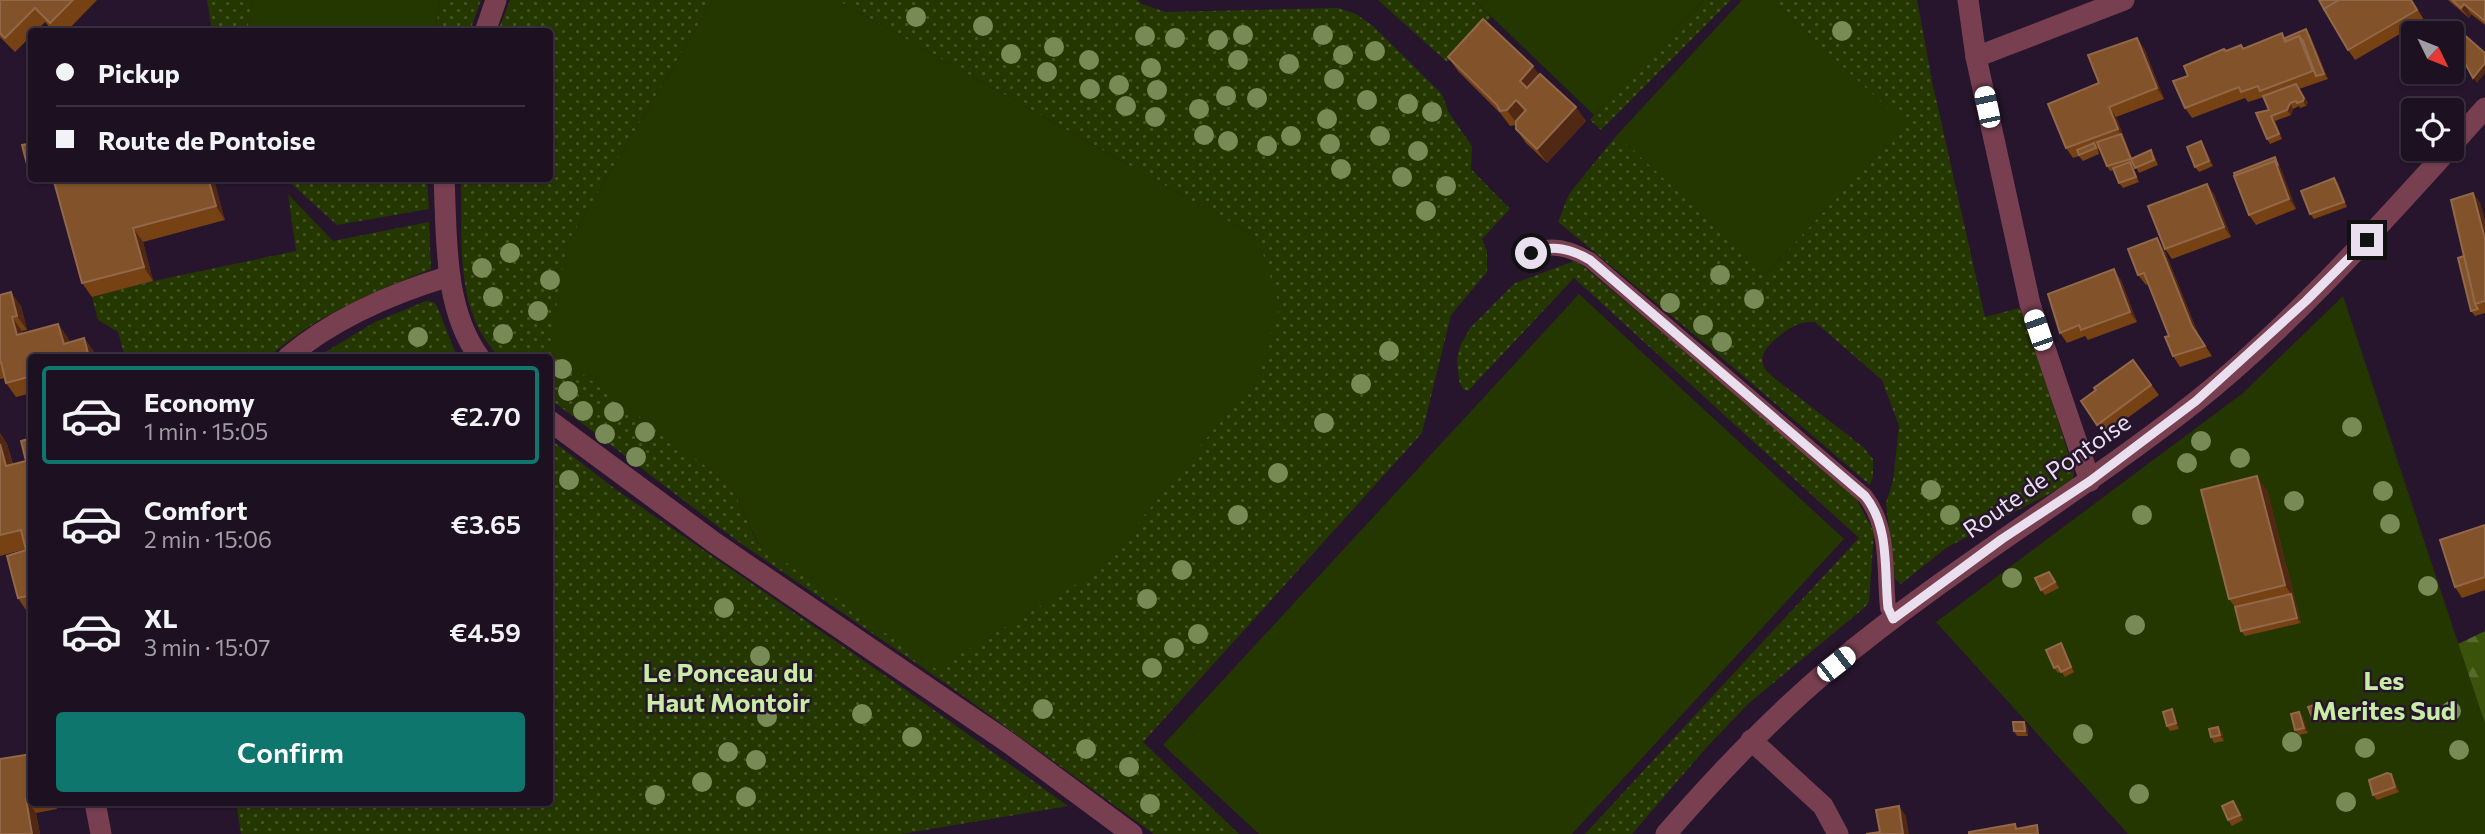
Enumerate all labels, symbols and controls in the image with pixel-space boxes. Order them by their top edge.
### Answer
north arrow [2401,21,2464,84]
map controls [2401,21,2464,161]
text: Pickup [98,57,180,88]
car [1973,84,2002,130]
button: locate [2401,98,2464,161]
text: Route de Pontoise [98,124,315,155]
route end [2351,224,2383,256]
route start [1515,237,1547,269]
car [2022,307,2055,353]
icon: car [60,384,123,447]
text: Economy [144,386,255,417]
text: €2.70 [451,400,521,431]
street label: Route de Pontoise [1957,406,2135,543]
text: 1 min · 15:05 [144,417,268,445]
icon: car [60,492,123,555]
text: Comfort [144,494,247,525]
text: €3.65 [451,508,521,539]
text: 2 min · 15:06 [144,525,272,553]
icon: car [60,600,123,663]
text: XL [144,602,178,633]
text: €4.59 [449,616,521,647]
text: 3 min · 15:07 [144,633,270,661]
car [1813,643,1860,685]
district label: Le Ponceau du Haut Montoir [643,656,813,717]
district label: Les Merites Sud [2312,664,2456,725]
button: Confirm [56,712,525,792]

